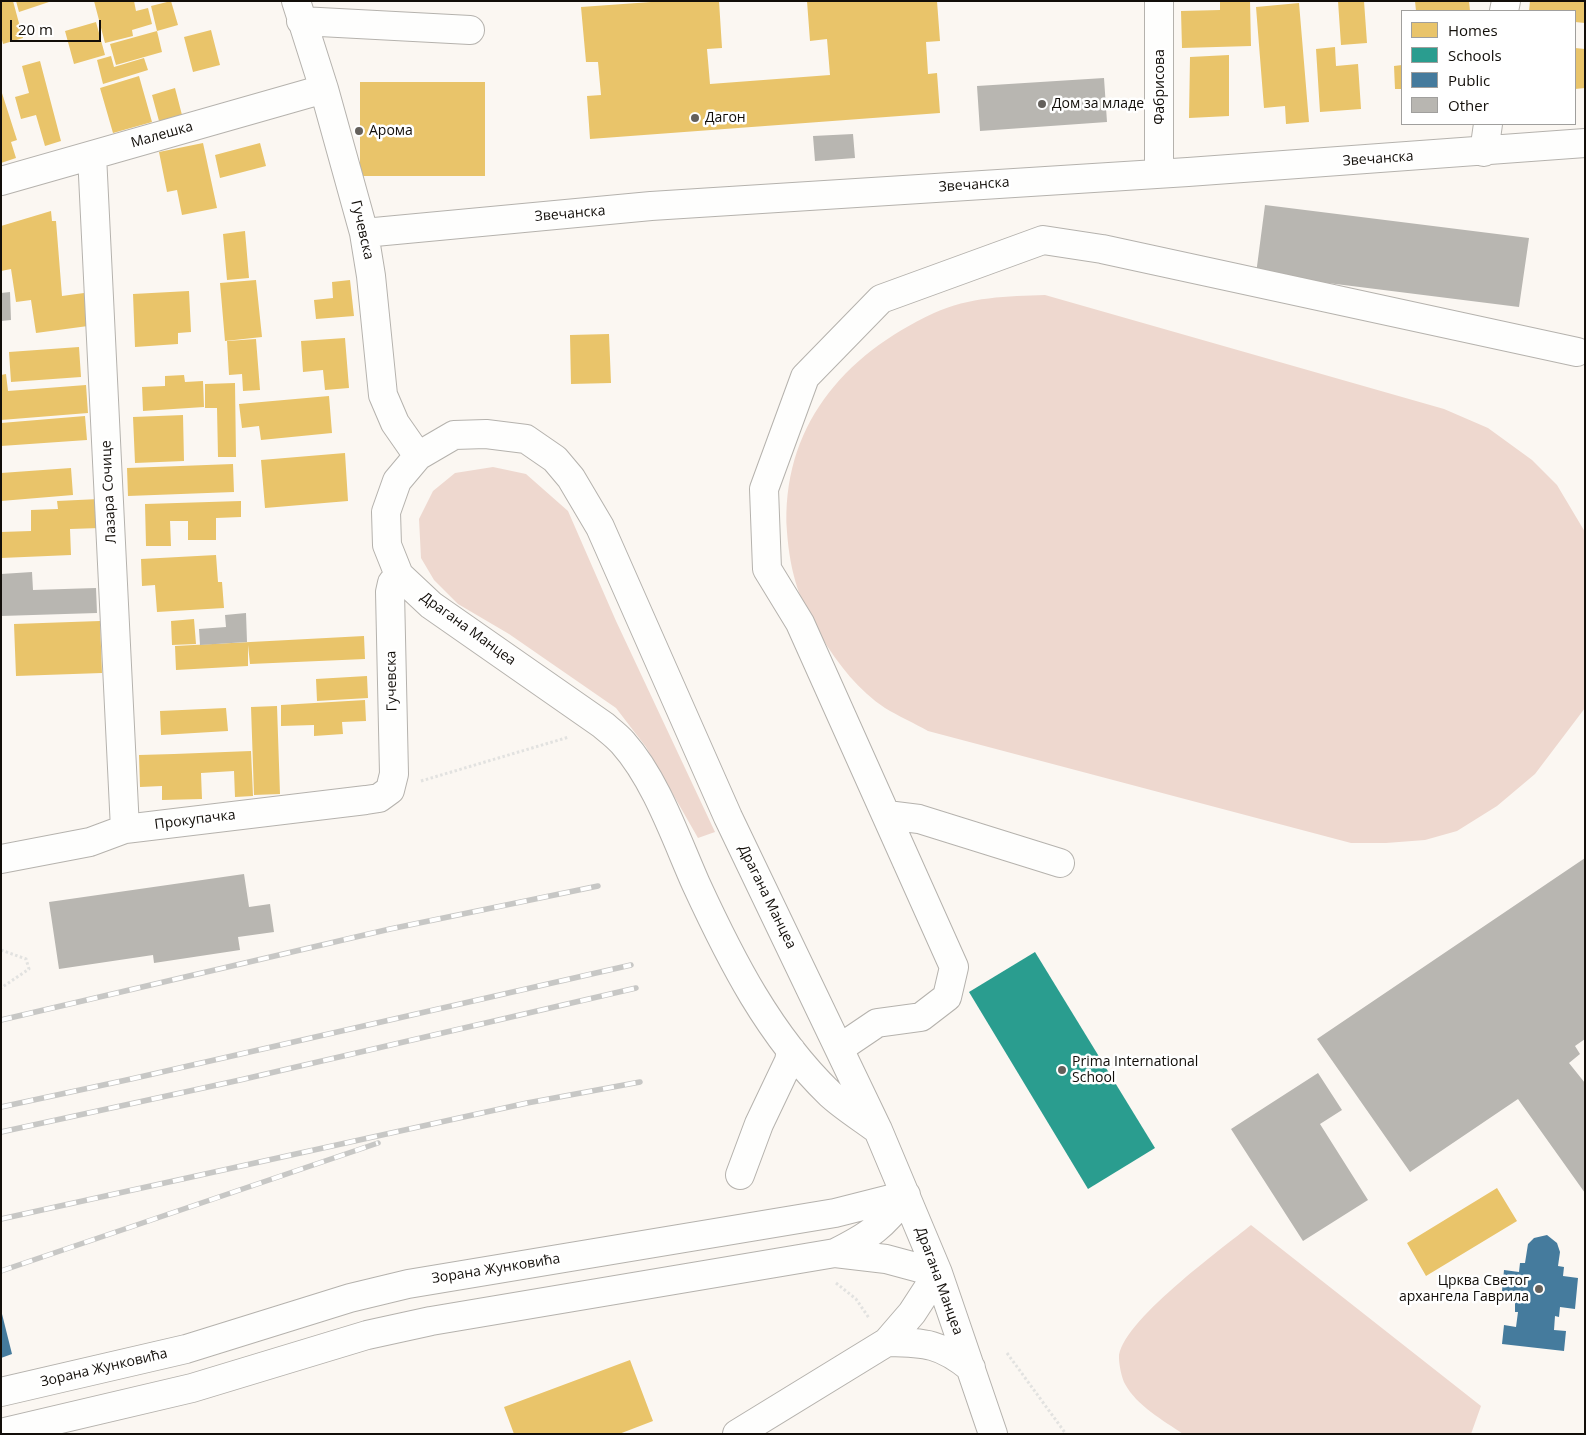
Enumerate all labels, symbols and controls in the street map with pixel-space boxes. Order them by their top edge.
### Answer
scale bar [12,10,104,42]
legend [1401,10,1576,125]
text: 20 m [18,19,53,39]
text: Homes [1448,20,1498,40]
text: Schools [1448,45,1502,65]
street label: Фабрисова [1152,49,1168,125]
text: Public [1448,70,1490,90]
text: Other [1448,95,1489,115]
place label: Дом за младе [1052,96,1144,112]
marker: Дом за младе [1036,98,1048,110]
place label: Дагон [705,110,746,126]
marker: Дагон [689,112,701,124]
street label: Малешка [129,118,195,152]
place label: Арома [369,123,413,139]
marker: Арома [353,125,365,137]
street label: Звечанска [1342,148,1414,170]
street label: Звечанска [938,174,1010,196]
street label: Гучевска [347,199,377,261]
street label: Звечанска [534,203,606,225]
street label: Лазара Сочице [98,440,120,544]
street label: Драгана Манцеа [417,589,519,669]
street label: Гучевска [383,651,401,711]
street label: Прокупачка [154,807,236,833]
street label: Драгана Манцеа [735,842,799,952]
place label: Prima International School [1072,1054,1198,1086]
marker: Prima International School [1056,1064,1068,1076]
street label: Драгана Манцеа [912,1225,966,1337]
street label: Зорана Жунковића [431,1251,561,1287]
place label: Црква Светог архангела Гаврила [1399,1273,1529,1305]
marker: Црква Светог архангела Гаврила [1533,1283,1545,1295]
street label: Зорана Жунковића [39,1345,169,1391]

